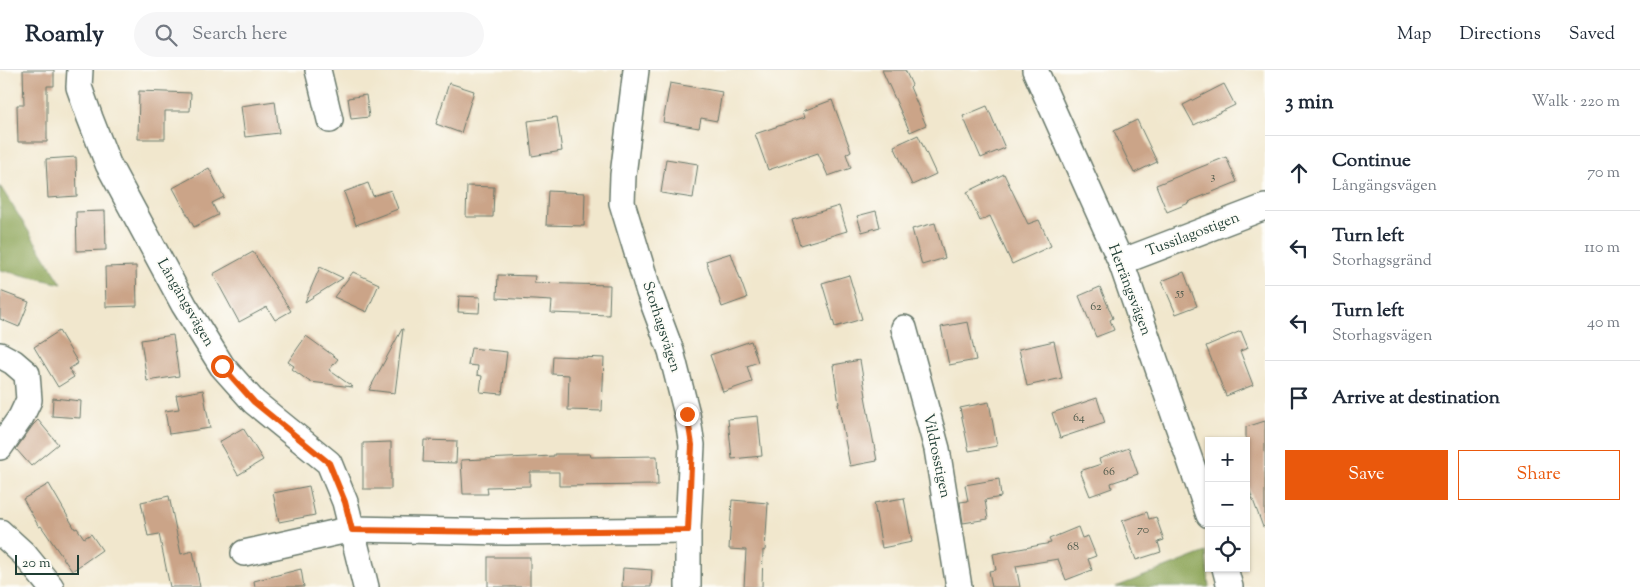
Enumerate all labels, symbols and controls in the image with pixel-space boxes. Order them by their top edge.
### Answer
search box [134,12,484,57]
text: Roamly [25,18,104,52]
icon: search [152,21,180,49]
text: Search here [192,21,287,48]
text: Map [1397,22,1432,48]
text: Directions [1460,22,1541,48]
text: Saved [1569,22,1615,48]
text: 3 min [1285,88,1334,118]
text: Walk · 220 m [1532,91,1620,114]
text: Continue [1332,148,1411,175]
icon: ahead [1285,159,1313,187]
text: 70 m [1587,162,1620,185]
house number: 3 [1211,168,1216,186]
text: Långängsvägen [1332,175,1437,198]
street label: Tussilagostigen [1143,207,1243,262]
text: Turn left [1332,223,1404,250]
icon: left [1285,234,1313,262]
text: 110 m [1584,237,1620,260]
street label: Herrängsvägen [1102,241,1156,339]
text: Storhagsgränd [1332,250,1432,273]
street label: Långängsvägen [151,255,219,351]
street label: Storhagsvägen [636,279,686,375]
house number: 55 [1175,284,1184,302]
house number: 62 [1090,298,1102,316]
text: Turn left [1332,298,1404,325]
icon: left [1285,309,1313,337]
text: 40 m [1587,312,1620,335]
text: Storhagsvägen [1332,325,1432,348]
route start [211,355,234,378]
icon: arrive [1285,384,1313,412]
text: Arrive at destination [1332,385,1500,412]
route end [676,403,699,426]
house number: 64 [1073,409,1085,427]
street label: Vildrosstigen [917,412,955,500]
map controls [1205,437,1250,572]
button: + [1205,437,1250,482]
button: Save [1285,450,1448,500]
button: Share [1458,450,1620,500]
house number: 66 [1103,463,1115,481]
button: − [1205,482,1250,527]
house number: 70 [1137,521,1149,539]
button: locate [1205,527,1250,572]
house number: 68 [1067,538,1079,556]
scale bar [15,552,79,575]
text: 20 m [22,554,51,574]

